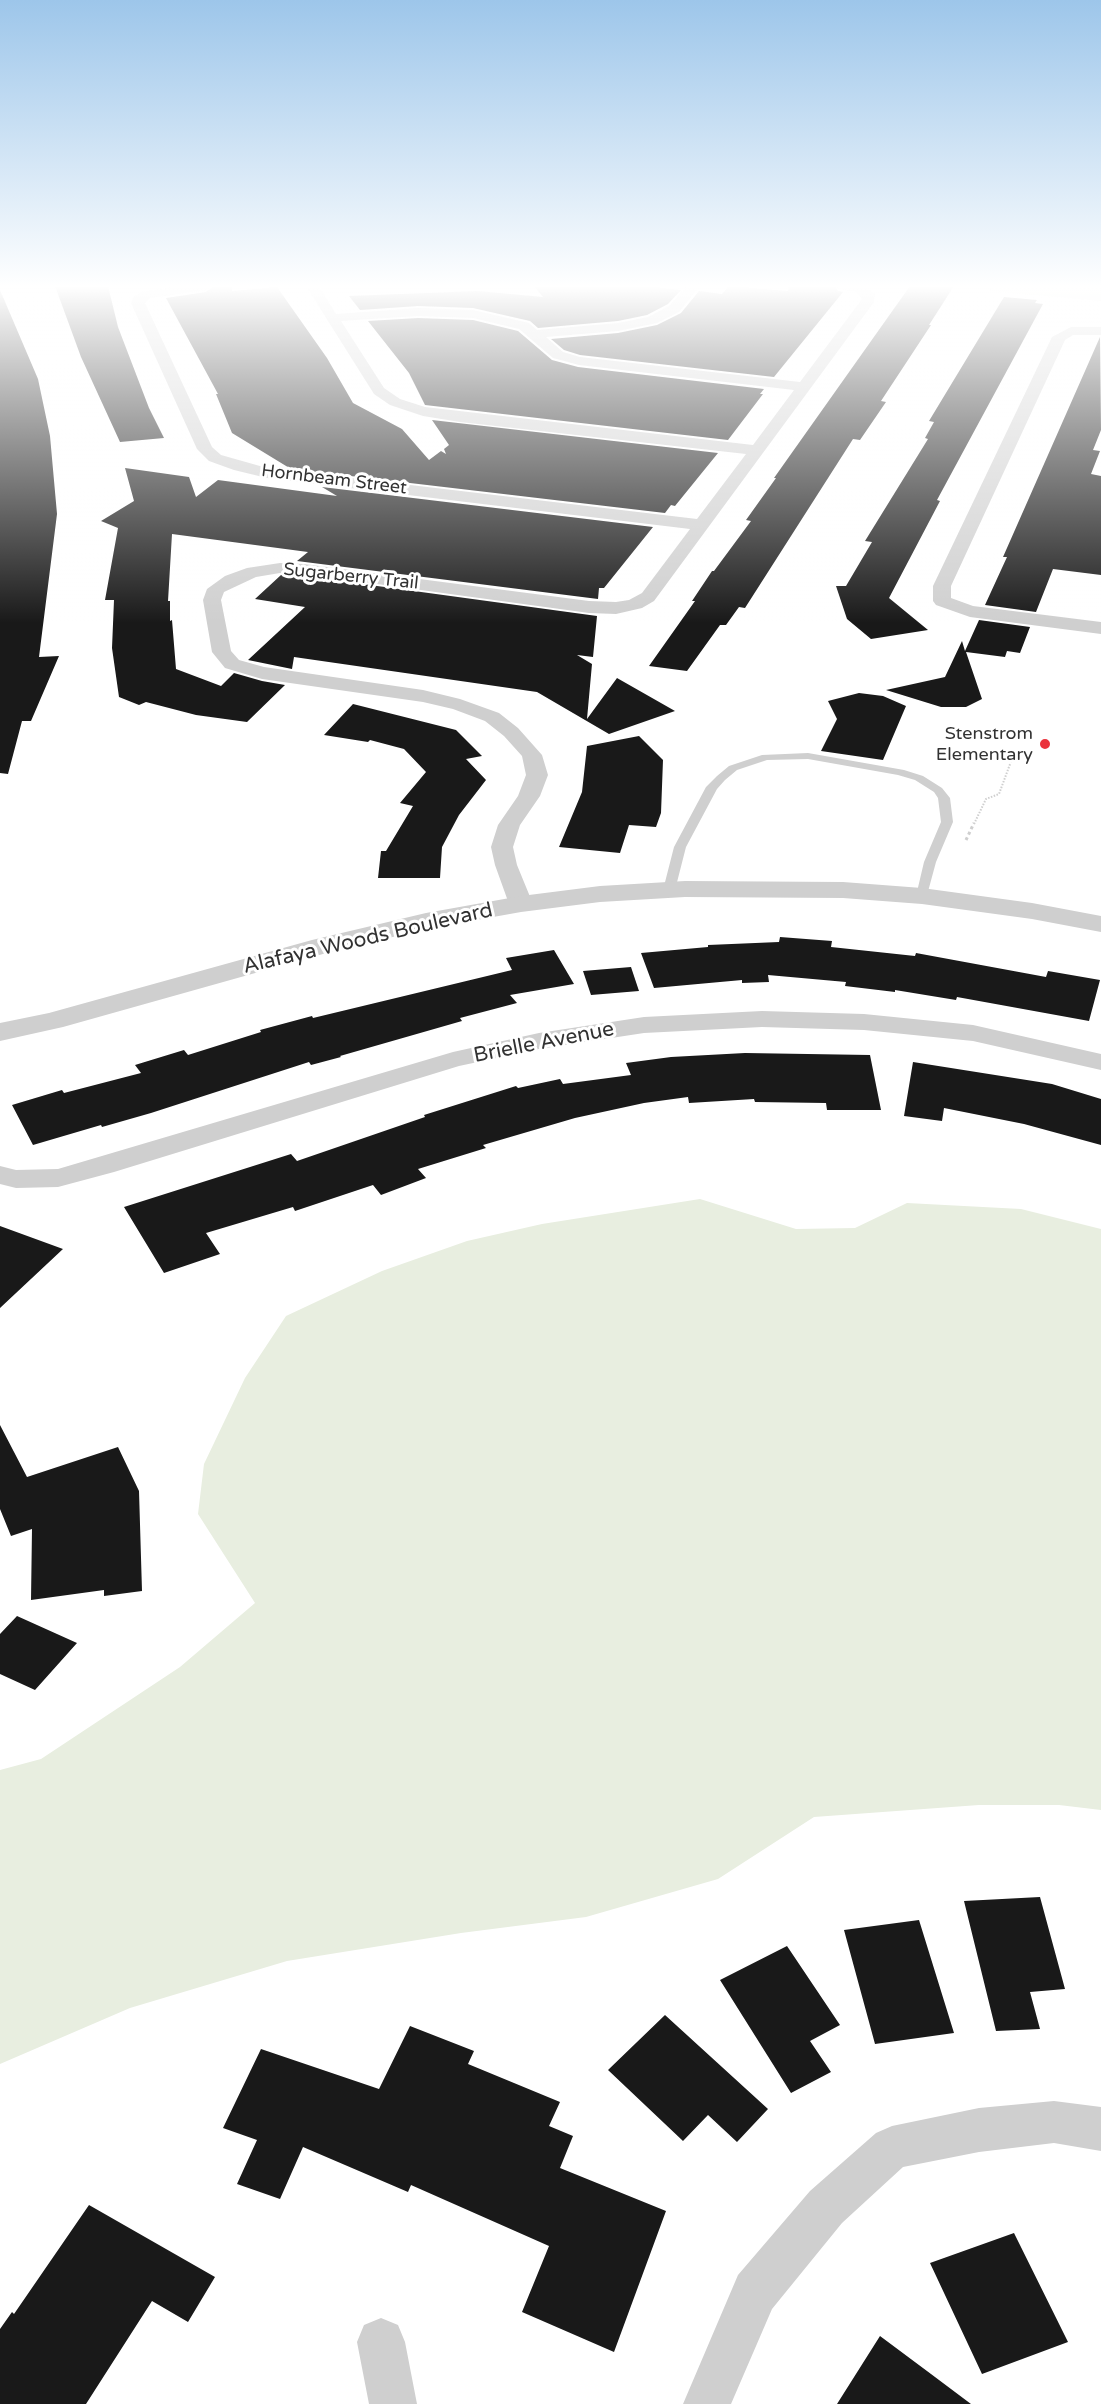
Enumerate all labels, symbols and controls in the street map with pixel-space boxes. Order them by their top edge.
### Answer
street label: Hornbeam Street [260,460,408,500]
street label: Sugarberry Trail [282,559,420,595]
place label: Stenstrom Elementary [936,723,1033,766]
marker: Stenstrom Elementary [1038,737,1052,751]
street label: Alafaya Woods Boulevard [241,898,495,980]
street label: Brielle Avenue [472,1017,616,1069]

